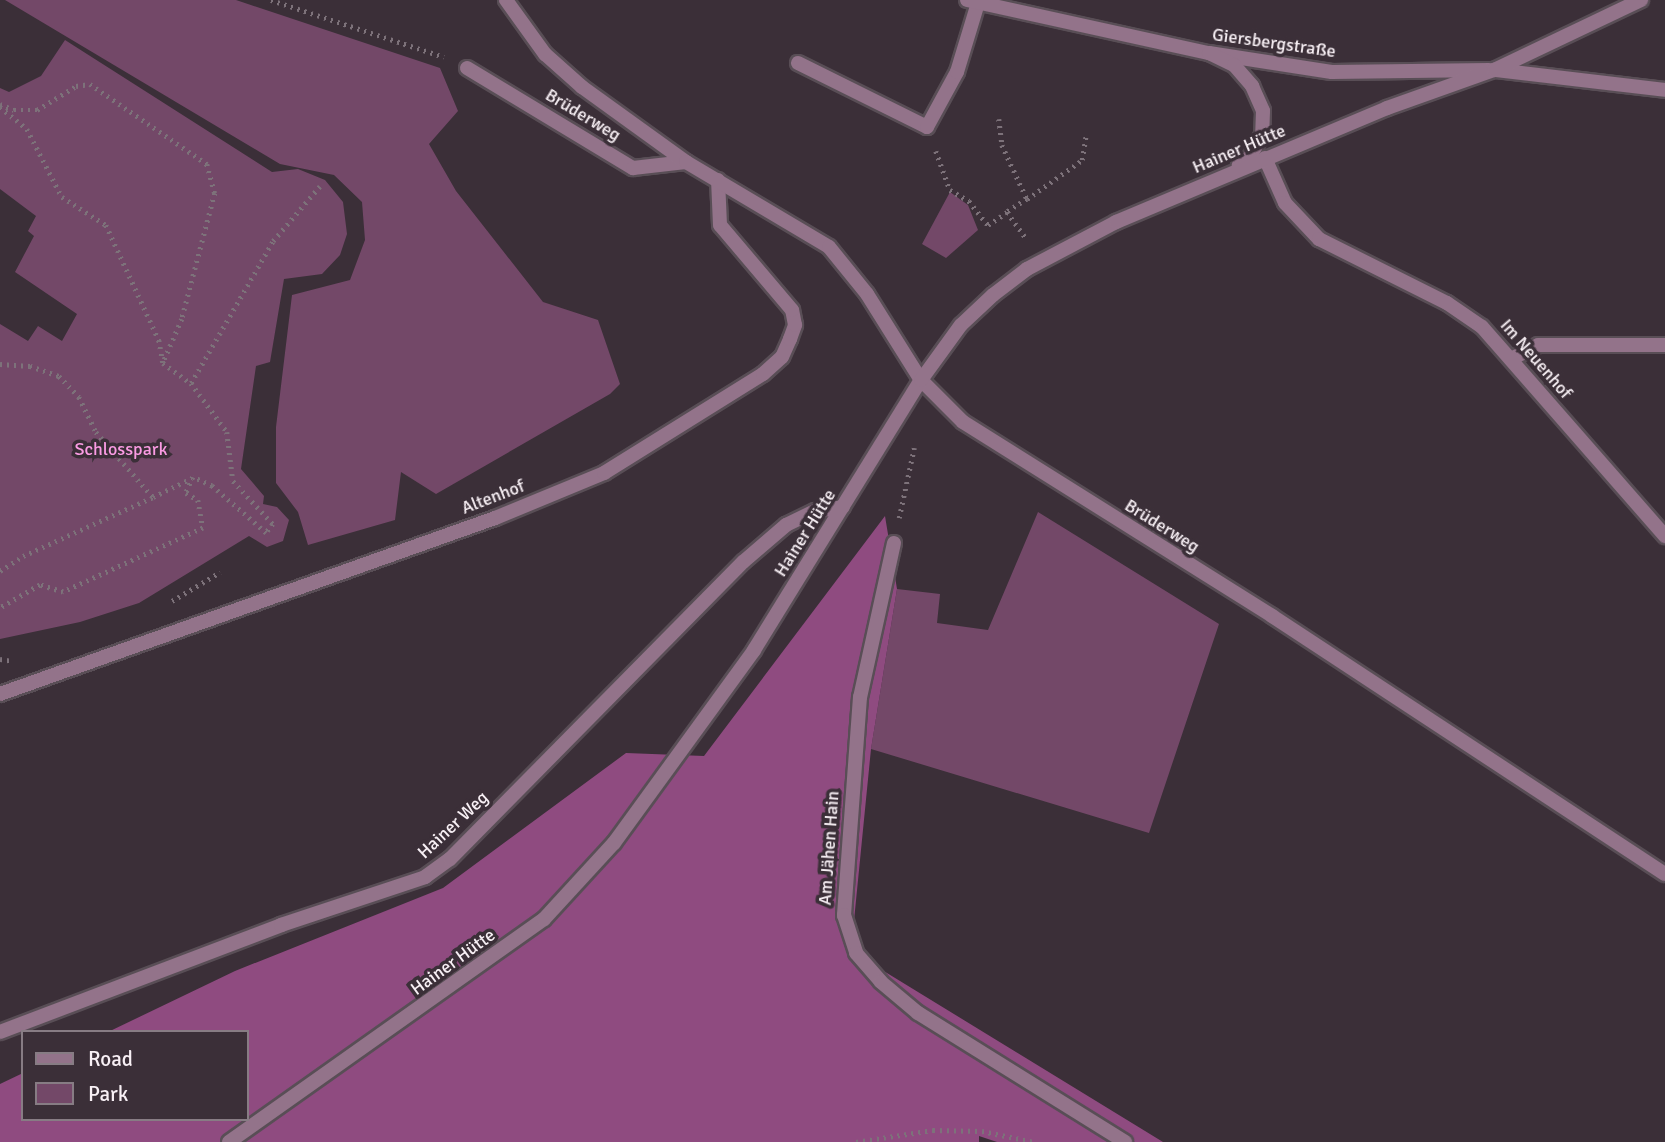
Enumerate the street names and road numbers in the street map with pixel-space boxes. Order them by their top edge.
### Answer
street label: Giersbergstraße [1211,24,1337,62]
street label: Brüderweg [541,84,625,146]
street label: Hainer Hütte [1189,120,1289,178]
street label: Im Neuenhof [1496,315,1576,403]
street label: Altenhof [458,475,528,519]
street label: Hainer Hütte [770,485,840,581]
street label: Brüderweg [1121,495,1203,557]
street label: Hainer Weg [413,787,493,863]
street label: Am Jähen Hain [814,790,844,906]
street label: Hainer Hütte [407,924,499,1000]

